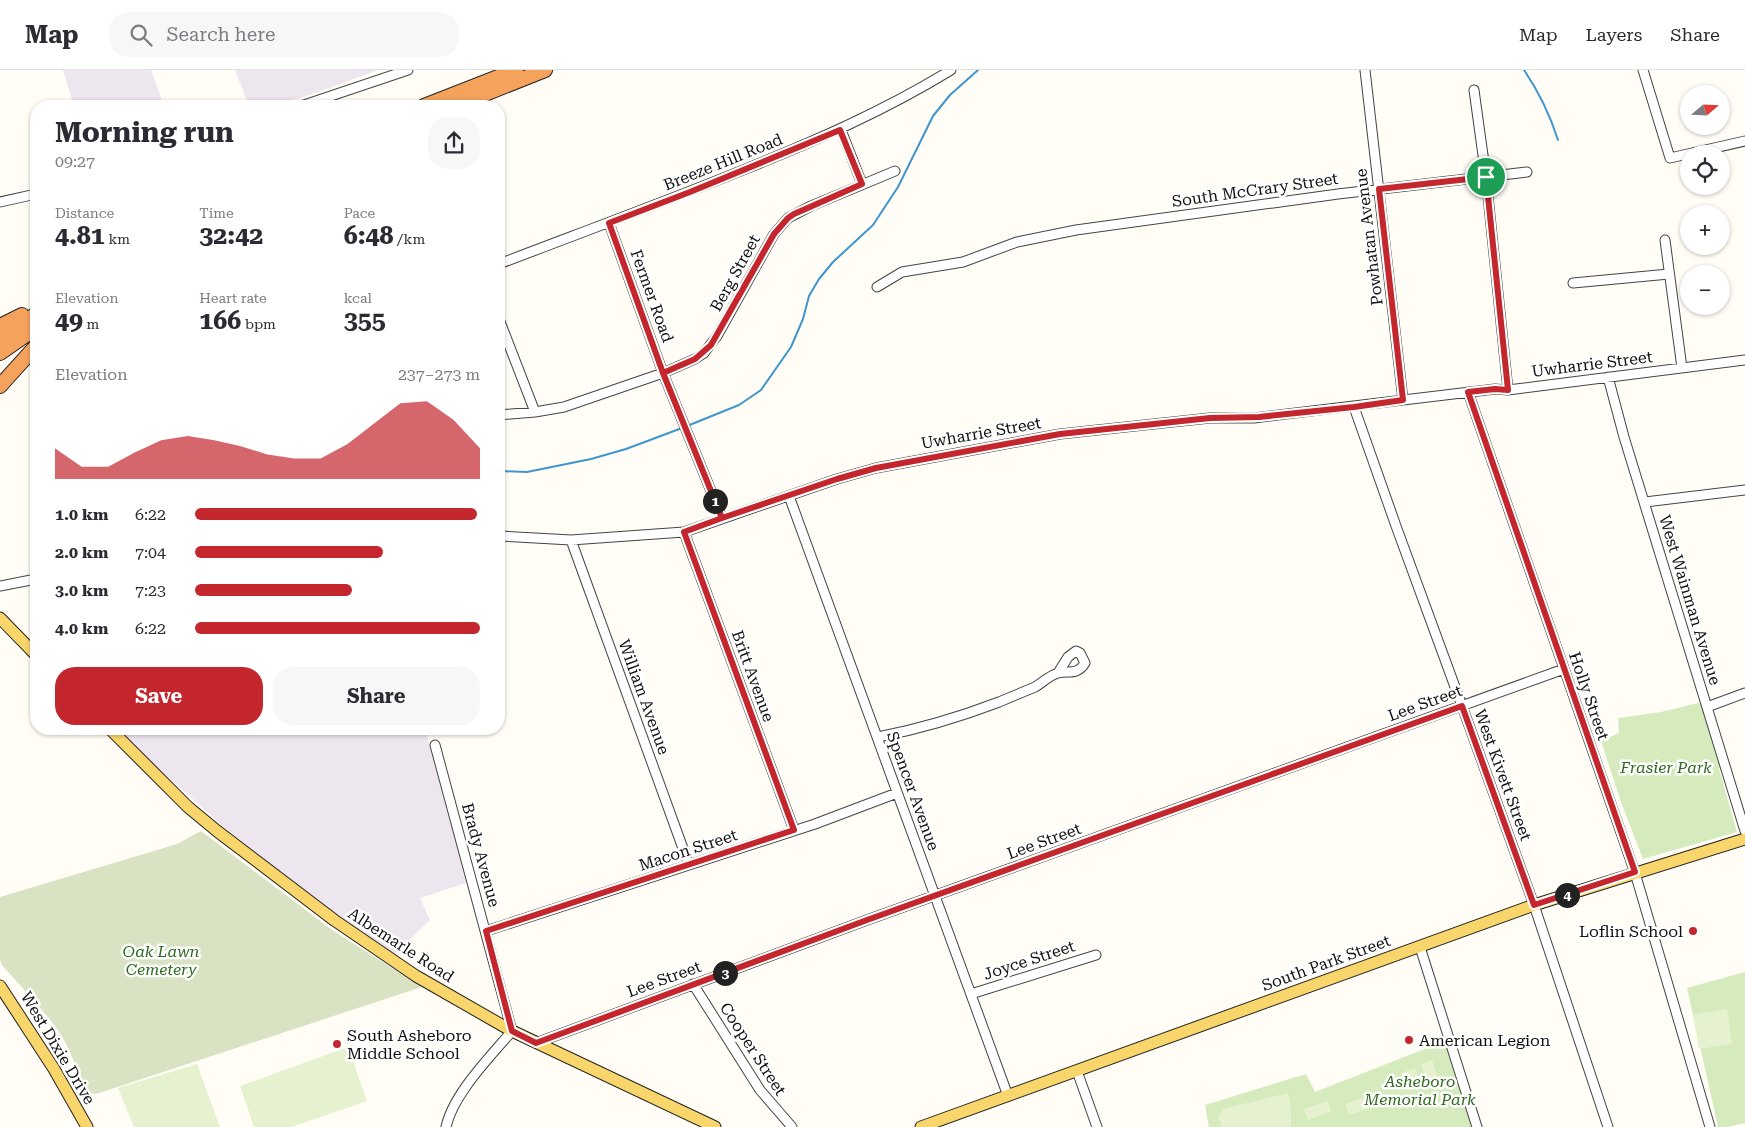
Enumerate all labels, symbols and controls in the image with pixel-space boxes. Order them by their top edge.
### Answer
search box [109,12,459,57]
text: Map [25,21,79,49]
icon: search [127,21,155,49]
text: Search here [167,23,275,46]
text: Map [1519,24,1558,45]
text: Layers [1586,24,1642,45]
text: Share [1670,24,1720,45]
north arrow [1680,85,1730,135]
map controls [1680,85,1730,315]
text: Morning run [55,116,234,149]
button: share [428,117,480,169]
street label: Breeze Hill Road [661,129,785,195]
button: locate [1680,145,1730,195]
text: 09:27 [55,152,95,171]
pin [1465,156,1507,198]
icon: arrive [1472,163,1500,191]
street label: Powhatan Avenue [1351,167,1387,307]
street label: South McCrary Street [1171,169,1339,211]
text: Distance [55,205,114,221]
text: Time [199,205,234,221]
text: Pace [344,205,375,221]
button: + [1680,205,1730,255]
text: 4.81 [55,221,105,250]
text: 32:42 [199,221,263,250]
text: 6:48 [344,221,393,250]
text: km [105,231,130,247]
text: /km [393,231,425,247]
street label: Berg Street [706,231,764,315]
street label: Fermer Road [626,247,678,345]
button: − [1680,265,1730,315]
text: Elevation [55,290,118,306]
text: Heart rate [199,290,267,306]
text: kcal [344,290,372,306]
text: 49 [55,306,83,335]
text: 166 [199,306,241,335]
text: 355 [344,306,386,335]
text: m [83,316,99,332]
text: bpm [241,316,276,332]
street label: Uwharrie Street [1530,347,1654,381]
text: Elevation [55,365,128,384]
text: 237–273 m [398,365,480,384]
street label: Uwharrie Street [919,413,1043,453]
pin: 1 [702,488,728,514]
text: 1 [712,493,719,509]
text: 1.0 km [55,505,108,524]
text: 6:22 [135,505,166,524]
street label: West Wainman Avenue [1655,513,1725,687]
text: 2.0 km [55,543,108,562]
text: 7:04 [135,543,166,562]
text: 3.0 km [55,581,108,600]
text: 7:23 [135,581,166,600]
text: 4.0 km [55,619,108,638]
text: 6:22 [135,619,166,638]
street label: Britt Avenue [728,628,778,725]
street label: William Avenue [614,637,674,757]
street label: Holly Street [1565,649,1613,743]
button: Save [55,667,263,725]
button: Share [273,667,480,725]
street label: Lee Street [1385,681,1465,725]
street label: West Kivett Street [1470,707,1536,843]
street label: Spencer Avenue [883,729,943,853]
park label: Frasier Park [1619,758,1712,777]
street label: Brady Avenue [458,801,504,909]
street label: Lee Street [1004,819,1084,863]
street label: Macon Street [636,825,740,875]
pin: 4 [1554,882,1580,908]
text: 4 [1564,887,1571,903]
street label: Albemarle Road [344,904,458,986]
place label: Loflin School [1579,922,1683,941]
marker: Loflin School [1687,925,1699,937]
street label: South Park Street [1259,931,1393,995]
street label: Joyce Street [981,936,1077,984]
park label: Oak Lawn Cemetery [123,942,200,979]
street label: Lee Street [624,957,704,1001]
pin: 3 [712,960,738,986]
text: 3 [722,965,729,981]
street label: West Dixie Drive [17,988,99,1108]
street label: Cooper Street [716,999,790,1099]
place label: South Asheboro Middle School [347,1026,472,1063]
place label: American Legion [1419,1031,1550,1050]
marker: American Legion [1403,1034,1415,1046]
marker: South Asheboro Middle School [331,1038,343,1050]
park label: Asheboro Memorial Park [1363,1072,1476,1109]

